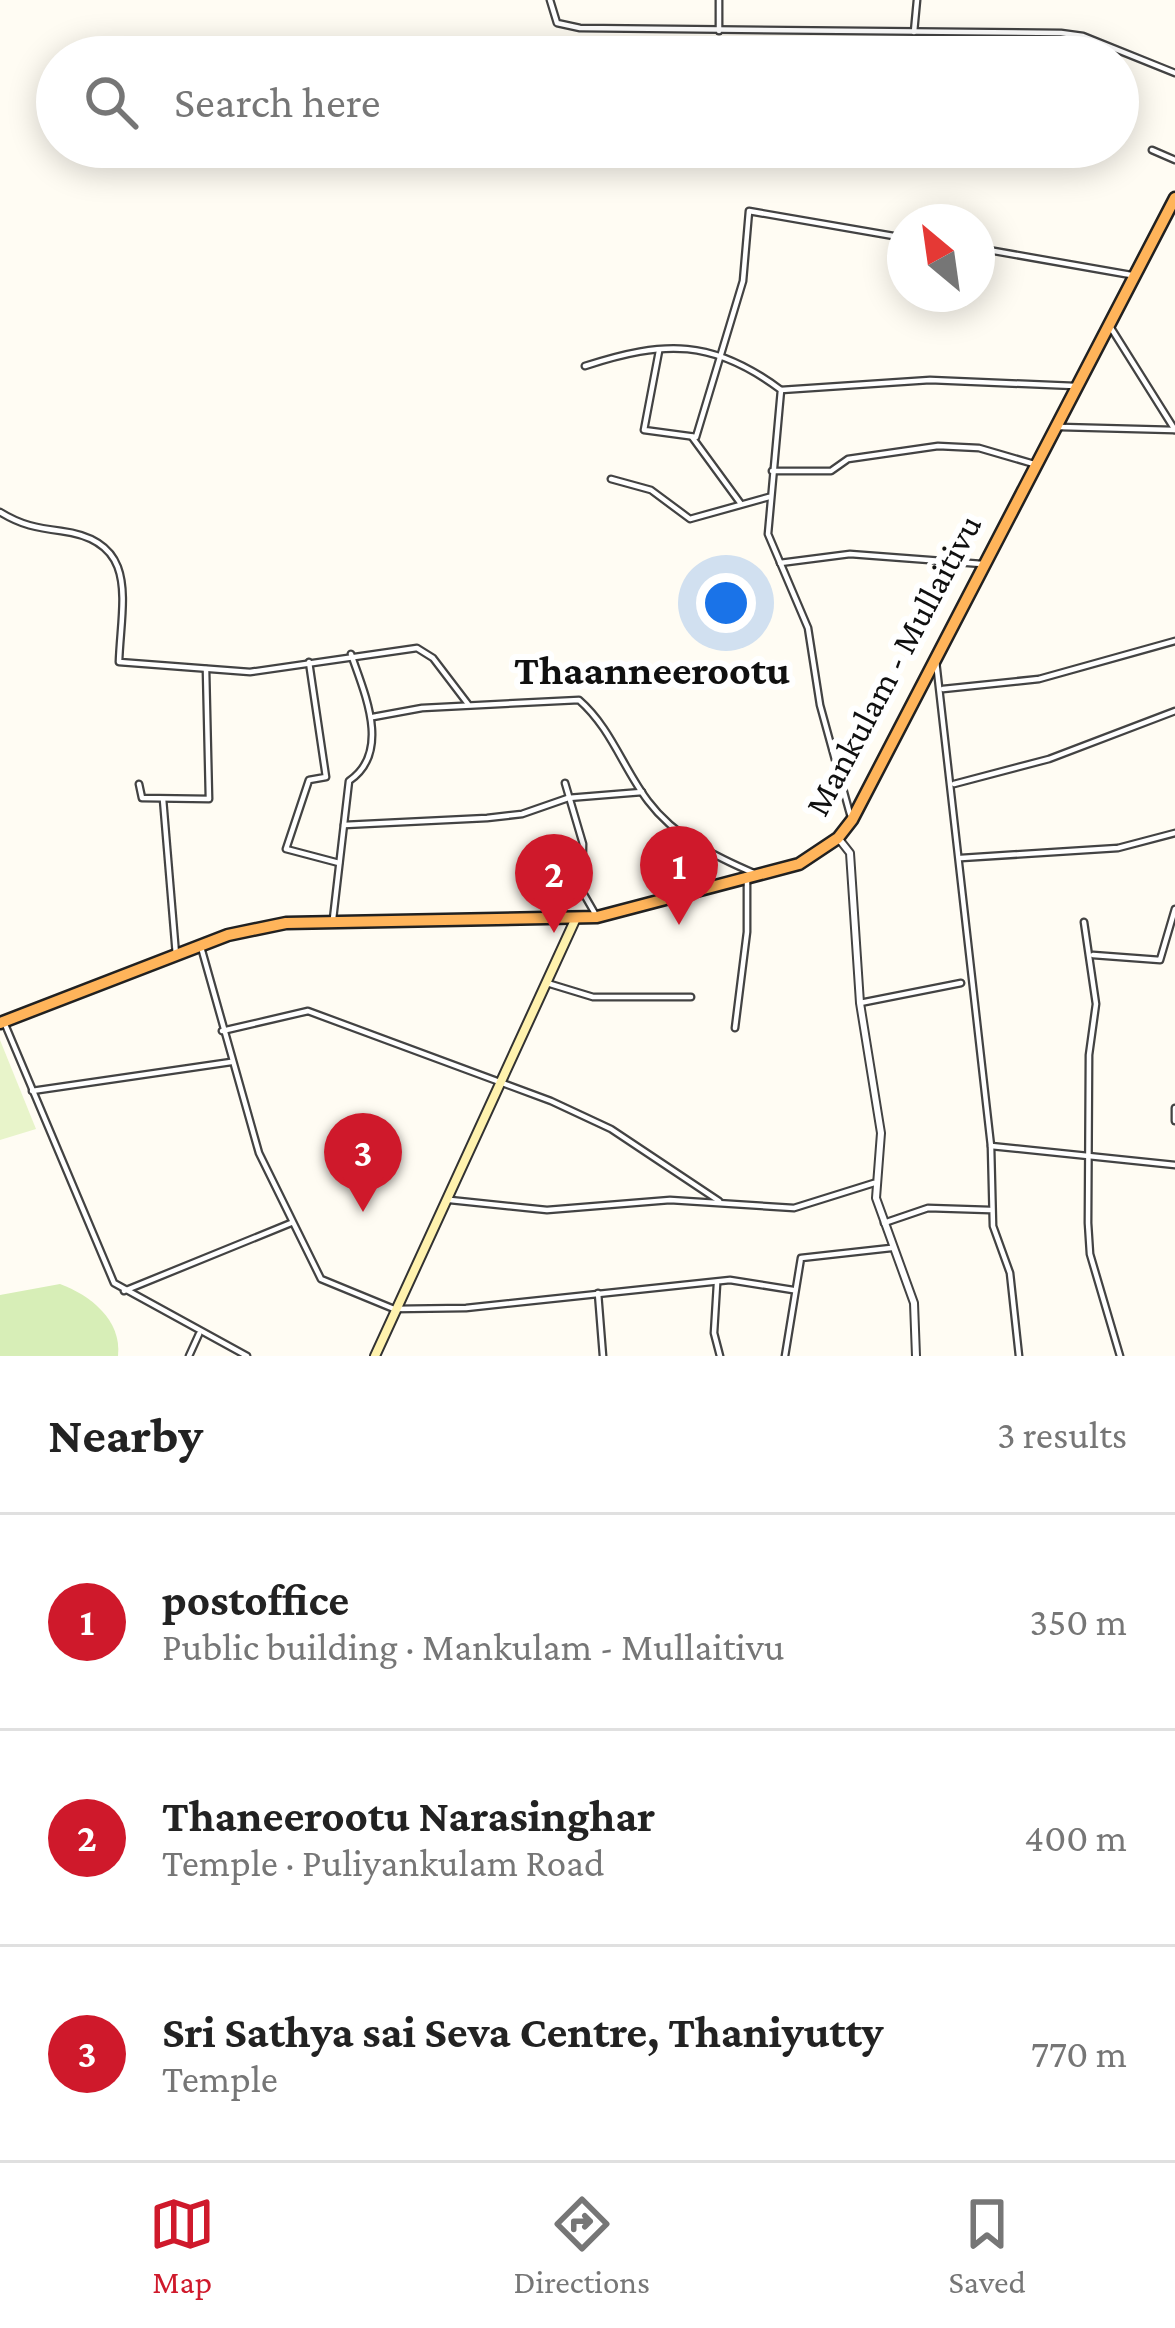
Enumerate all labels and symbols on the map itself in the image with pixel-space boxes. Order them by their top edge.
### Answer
north arrow [887,204,995,312]
street label: Mankulam - Mullaitivu [797,508,989,822]
your location [696,573,756,633]
district label: Thaanneerootu [514,646,790,693]
pin: 1 [640,826,718,925]
pin: 2 [515,834,593,933]
pin: 3 [324,1113,402,1212]

